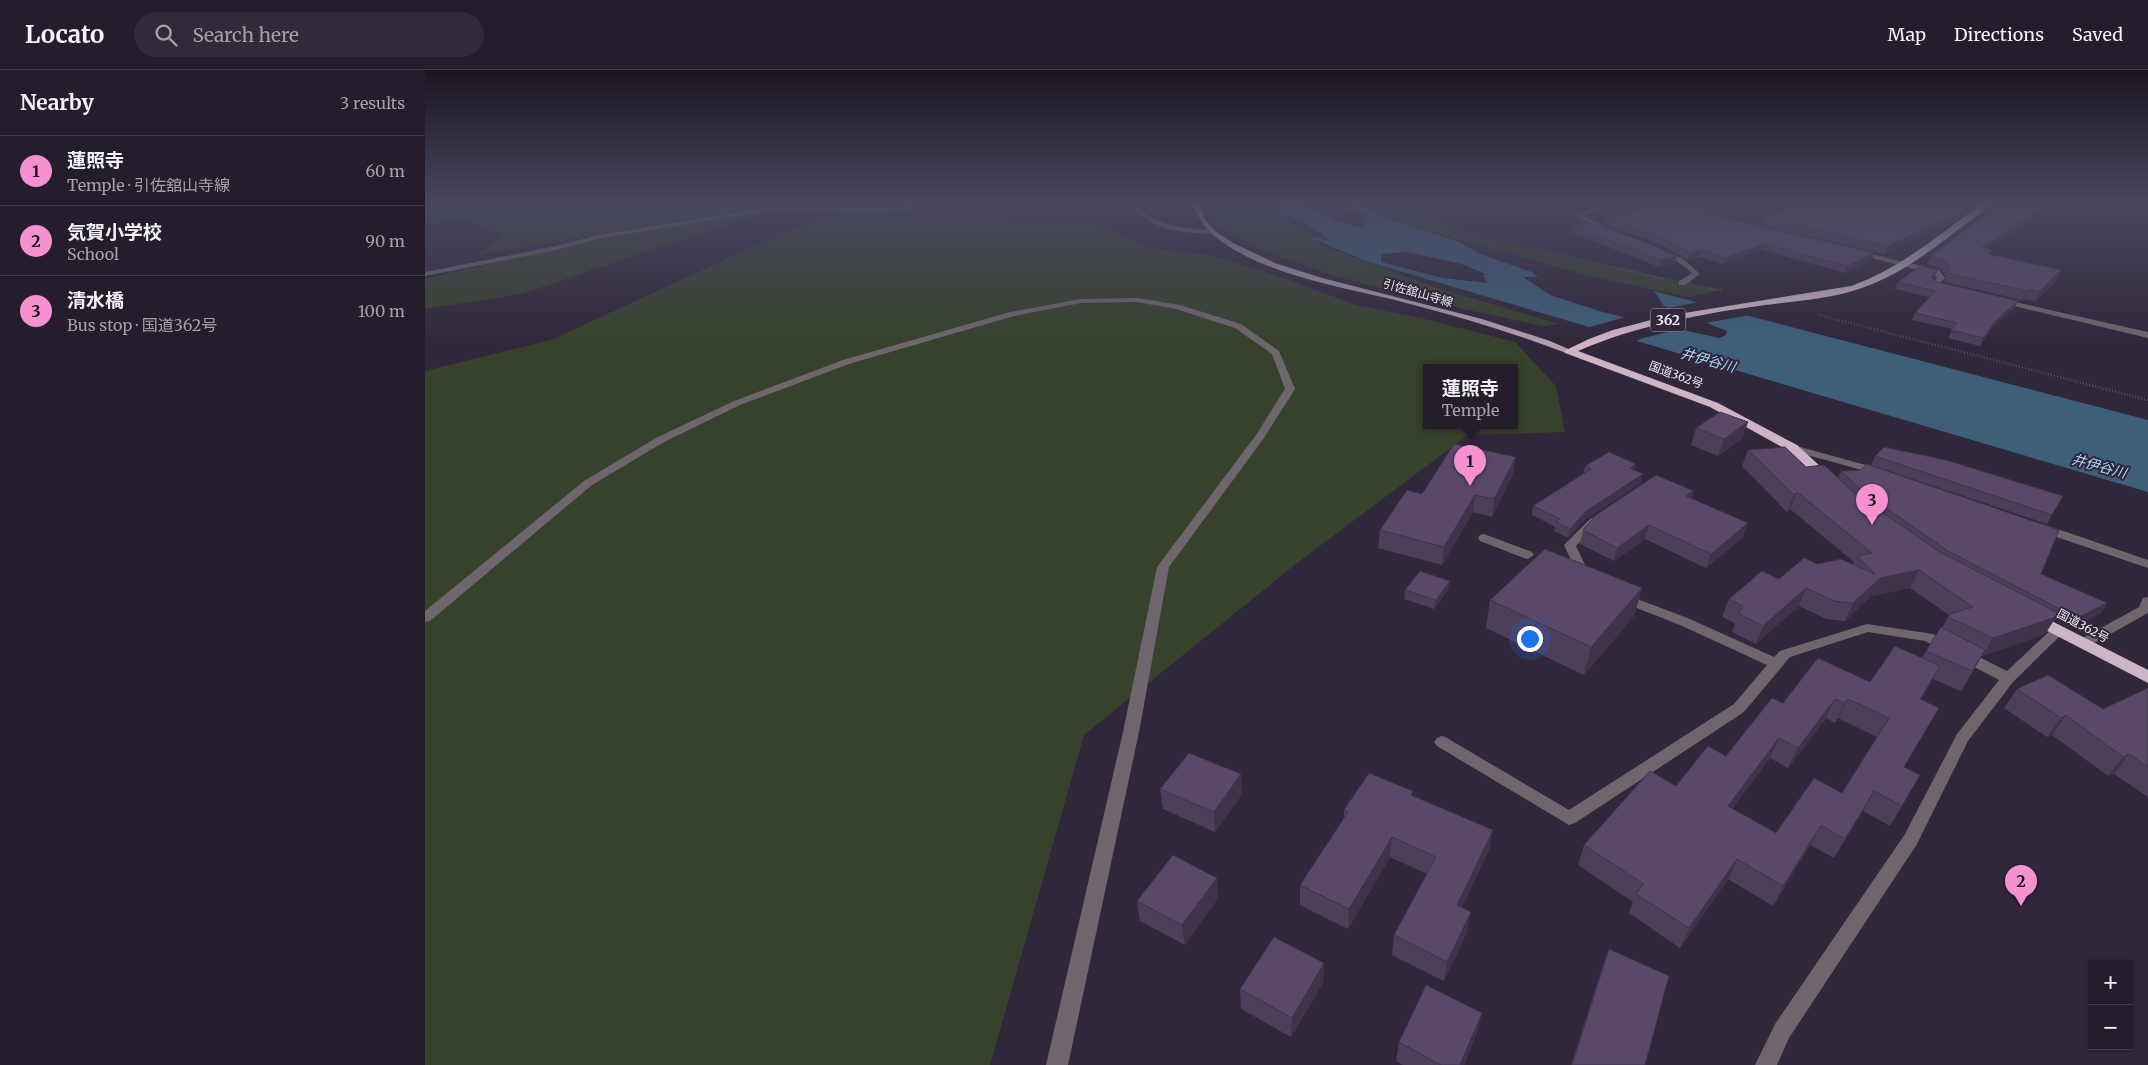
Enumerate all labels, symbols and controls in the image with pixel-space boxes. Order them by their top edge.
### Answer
search box [134,12,484,57]
text: Locato [25,19,104,50]
icon: search [152,21,180,49]
text: Search here [192,23,299,47]
text: Map [1888,23,1926,46]
text: Directions [1954,23,2044,46]
text: Saved [2072,23,2123,46]
text: Nearby [20,89,94,116]
text: 3 results [340,93,405,113]
text: 蓮照寺 [67,148,124,172]
text: 1 [32,161,40,181]
text: 60 m [365,161,405,181]
text: Temple · 引佐舘山寺線 [67,175,230,195]
text: 気賀小学校 [67,220,162,244]
text: 2 [31,231,41,251]
text: 90 m [365,231,405,251]
text: School [67,244,119,264]
street label: 引佐舘山寺線 [1381,275,1455,310]
text: 清水橋 [67,288,124,312]
text: 3 [31,301,41,321]
text: 100 m [358,301,405,321]
road number: 362 [1651,308,1685,332]
text: Bus stop · 国道362号 [67,315,217,335]
water label: 井伊谷川 [1679,344,1739,376]
street label: 国道362号 [1647,358,1705,391]
popup [1423,364,1518,429]
text: 蓮照寺 [1442,376,1499,400]
text: Temple [1442,400,1499,420]
pin: 1 [1454,445,1486,486]
water label: 井伊谷川 [2070,450,2130,482]
pin: 3 [1856,484,1888,525]
street label: 国道362号 [2055,606,2112,645]
your location [1517,626,1543,652]
pin: 2 [2005,865,2037,906]
map controls [2088,960,2133,1050]
button: + [2088,960,2133,1005]
button: − [2088,1005,2133,1050]

